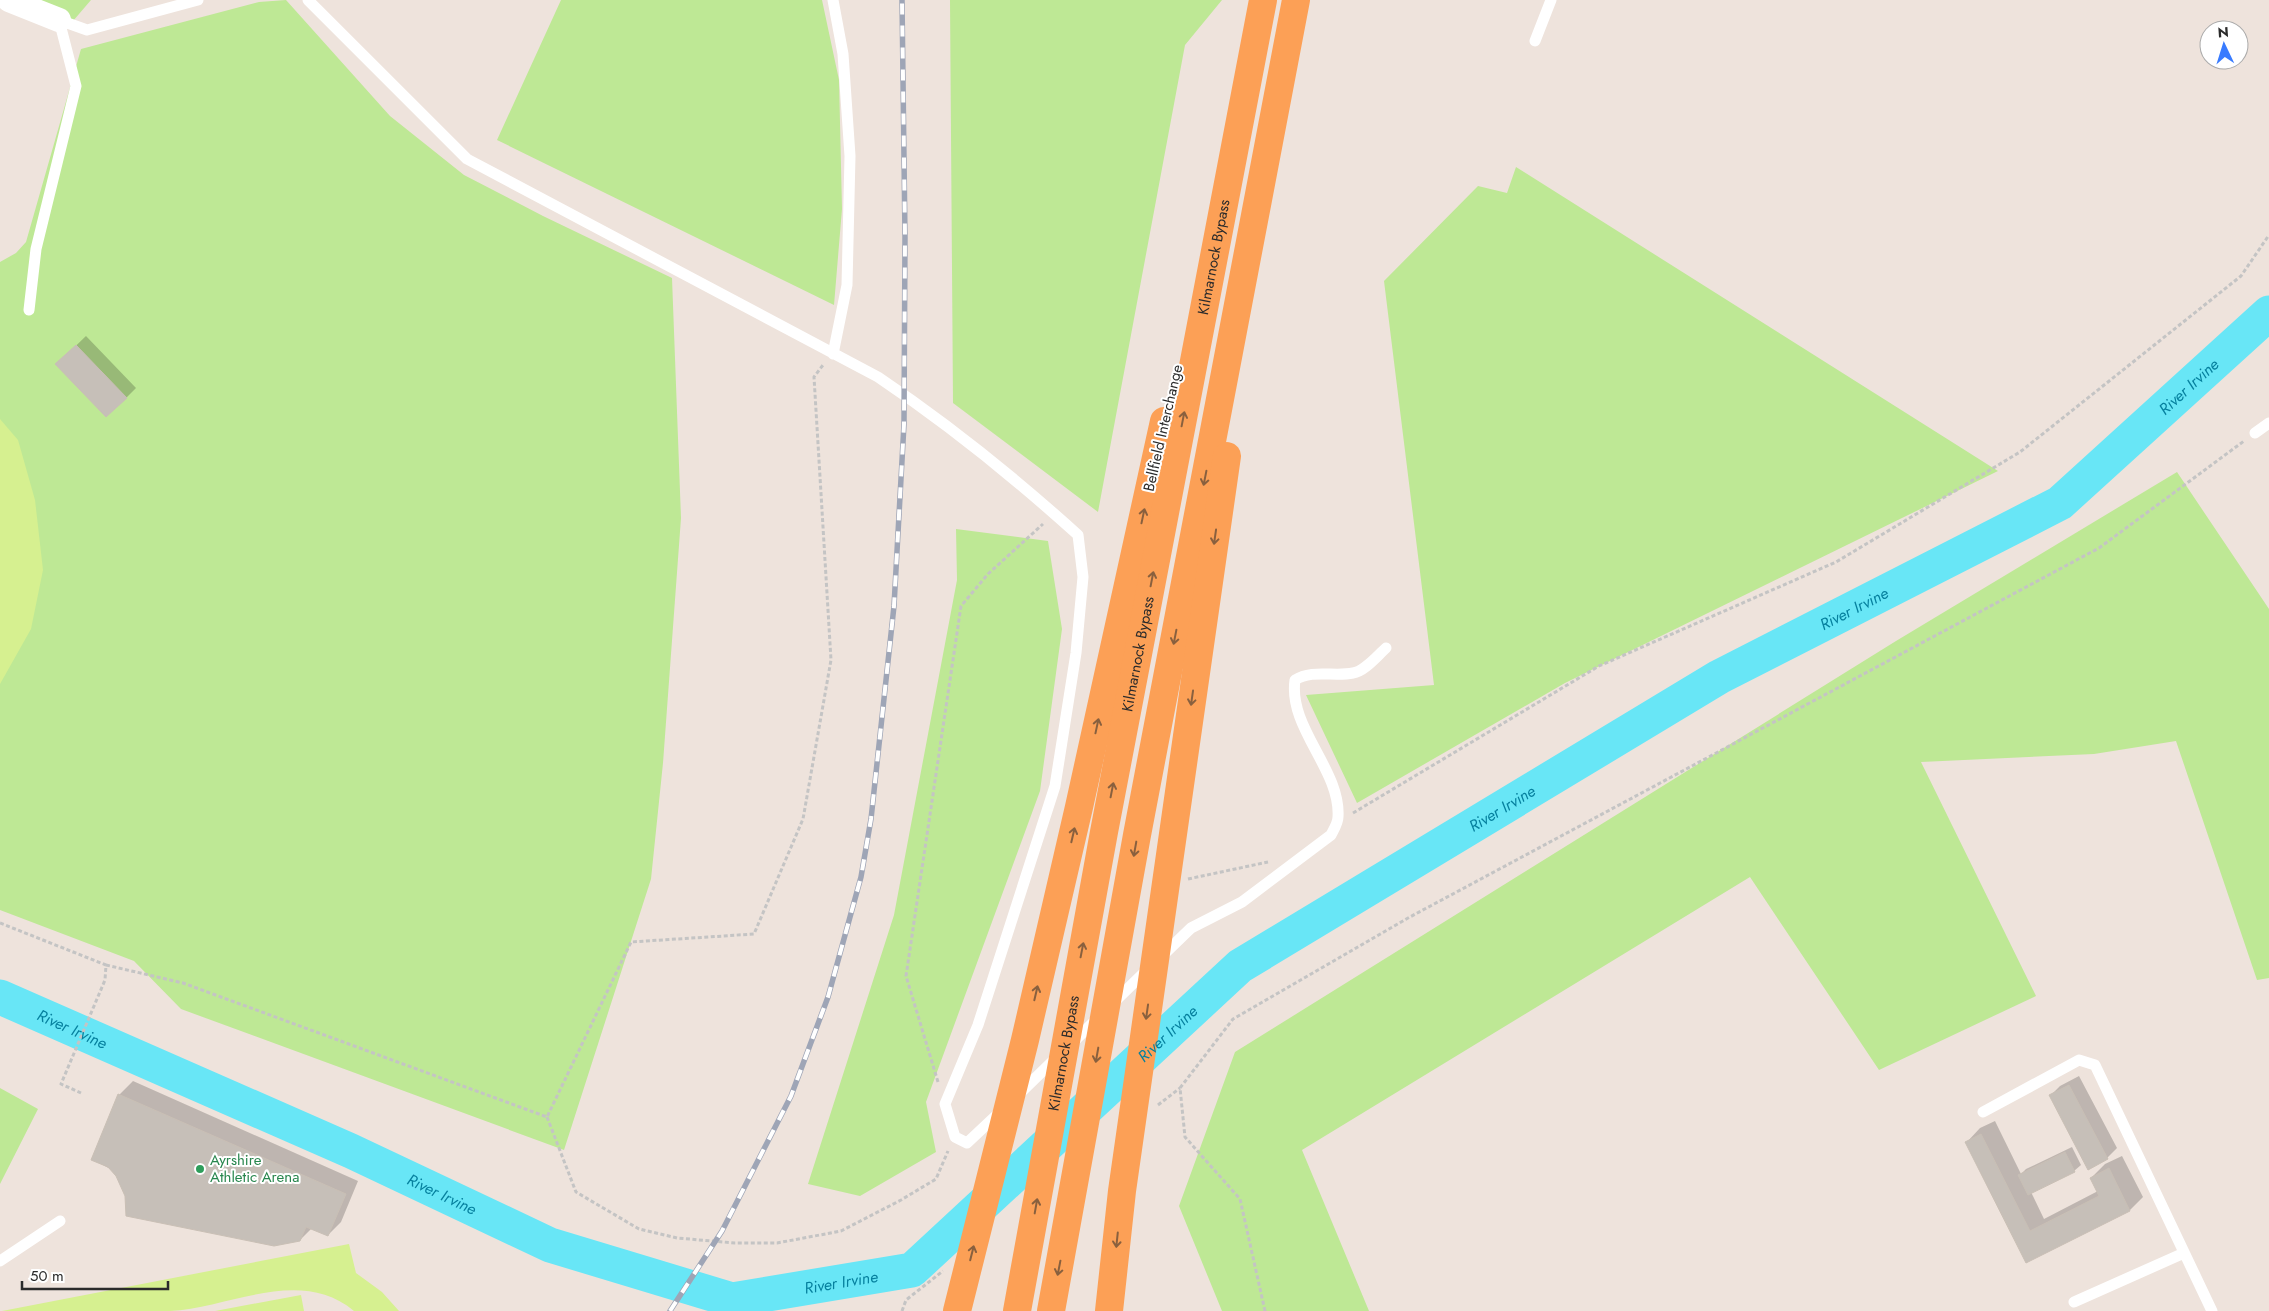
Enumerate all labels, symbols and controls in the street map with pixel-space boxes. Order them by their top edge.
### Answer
north arrow [2199,20,2249,70]
text: N [2217,22,2229,42]
street label: Kilmarnock Bypass [1192,198,1236,317]
water label: River Irvine [2154,353,2224,420]
street label: Bellfield Interchange [1138,362,1188,494]
one-way arrow [1179,412,1188,428]
one-way arrow [1200,469,1209,485]
one-way arrow [1139,508,1148,524]
one-way arrow [1210,529,1220,545]
one-way arrow [1148,571,1158,587]
water label: River Irvine [1816,582,1892,636]
street label: Kilmarnock Bypass [1116,594,1160,714]
one-way arrow [1169,629,1179,645]
one-way arrow [1187,690,1197,706]
one-way arrow [1093,718,1102,734]
water label: River Irvine [1464,779,1540,837]
one-way arrow [1107,782,1117,798]
one-way arrow [1069,827,1078,843]
one-way arrow [1129,840,1139,856]
one-way arrow [1077,942,1087,958]
one-way arrow [1032,985,1041,1001]
street label: Kilmarnock Bypass [1043,994,1085,1113]
water label: River Irvine [1133,1000,1203,1067]
one-way arrow [1142,1003,1152,1019]
water label: River Irvine [34,1004,111,1055]
one-way arrow [1092,1047,1102,1063]
place label: Ayrshire Athletic Arena [210,1149,299,1188]
marker: Ayrshire Athletic Arena [194,1163,206,1175]
water label: River Irvine [403,1168,480,1221]
one-way arrow [1031,1199,1041,1215]
one-way arrow [1112,1231,1121,1247]
one-way arrow [968,1246,977,1262]
scale bar [22,1258,169,1290]
one-way arrow [1054,1259,1064,1275]
text: 50 m [30,1265,64,1287]
water label: River Irvine [803,1265,880,1300]

